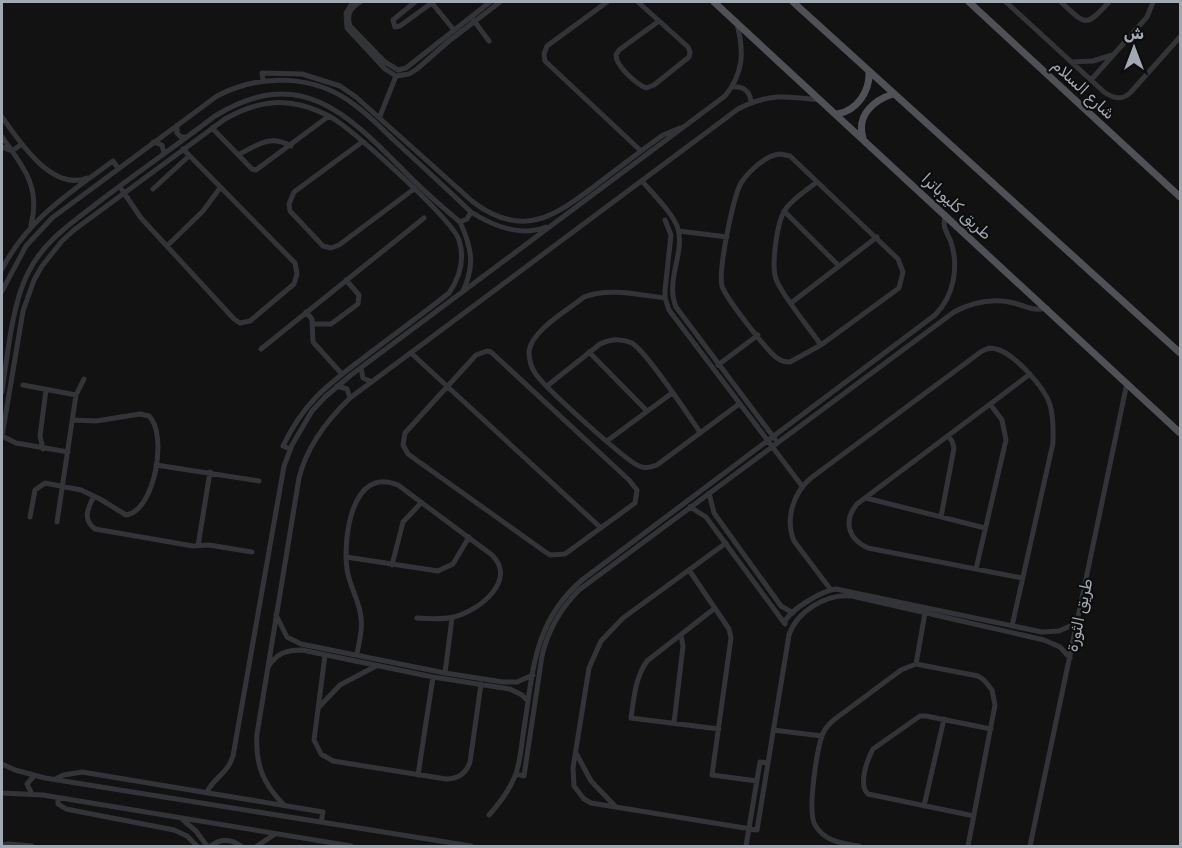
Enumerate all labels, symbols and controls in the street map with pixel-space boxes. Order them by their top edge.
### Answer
north arrow [1104,18,1164,78]
text: ش [1124,24,1144,43]
street label: شارع السلام [1047,56,1119,125]
street label: طريق كليوباترا [917,169,996,244]
street label: طريق الثورة [1062,577,1098,654]

